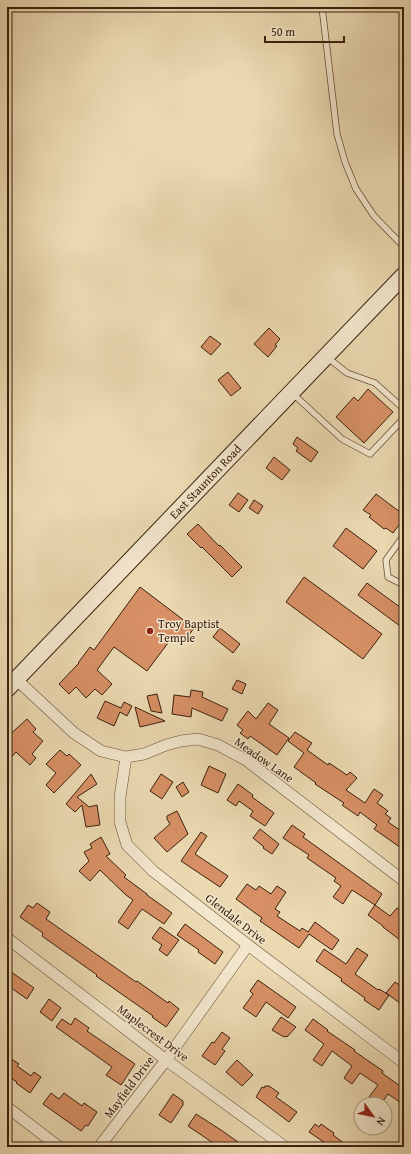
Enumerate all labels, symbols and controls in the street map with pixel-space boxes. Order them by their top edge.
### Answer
scale bar [265,18,344,44]
text: 50 m [271,23,295,40]
street label: East Staunton Road [165,440,246,523]
place label: Troy Baptist Temple [158,615,221,646]
marker: Troy Baptist Temple [145,626,155,636]
street label: Meadow Lane [231,733,298,786]
street label: Glendale Drive [202,889,271,948]
street label: Maplecrest Drive [114,1000,193,1065]
street label: Mayfield Drive [100,1052,158,1121]
north arrow [353,1096,393,1136]
text: N [372,1114,390,1129]

